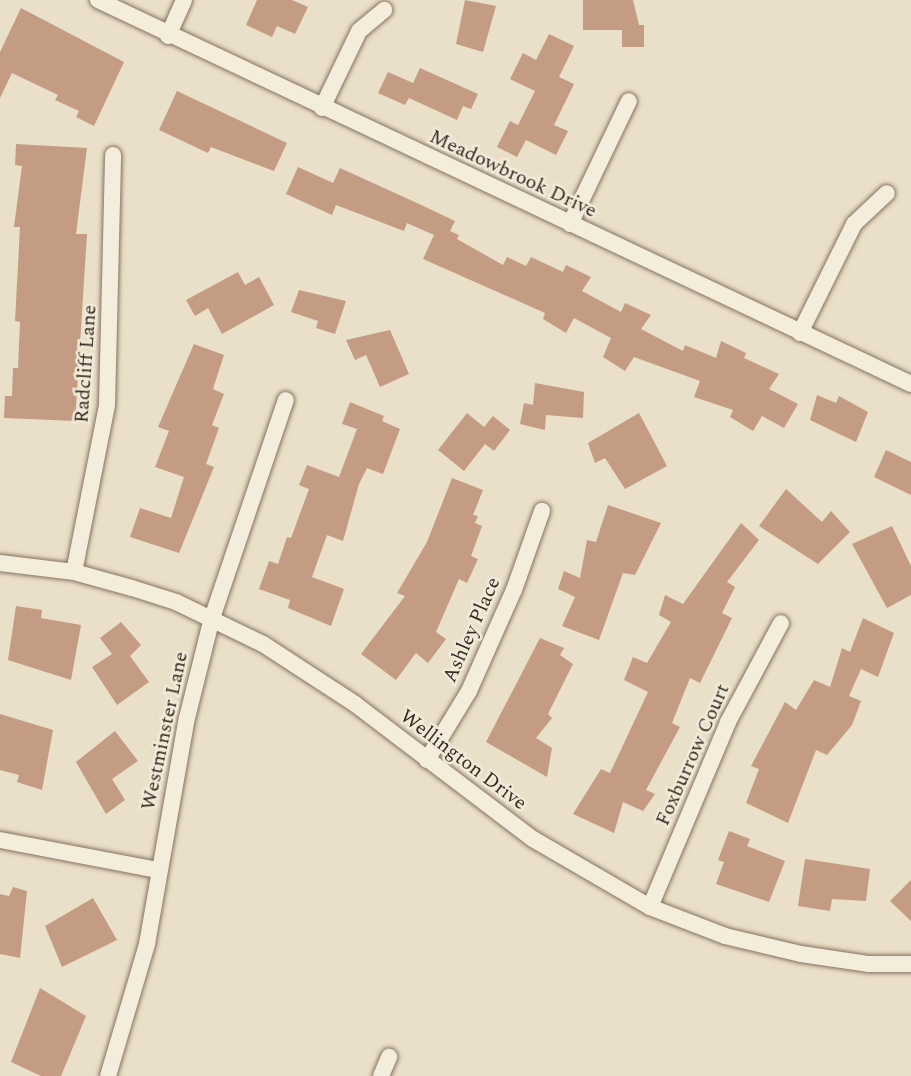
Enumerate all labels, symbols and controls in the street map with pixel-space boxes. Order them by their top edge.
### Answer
street label: Meadowbrook Drive [426,125,600,223]
street label: Radcliff Lane [70,304,102,424]
street label: Ashley Place [438,574,506,686]
street label: Westminster Lane [136,650,194,812]
street label: Foxburrow Court [651,680,735,830]
street label: Wellington Drive [395,704,531,816]

